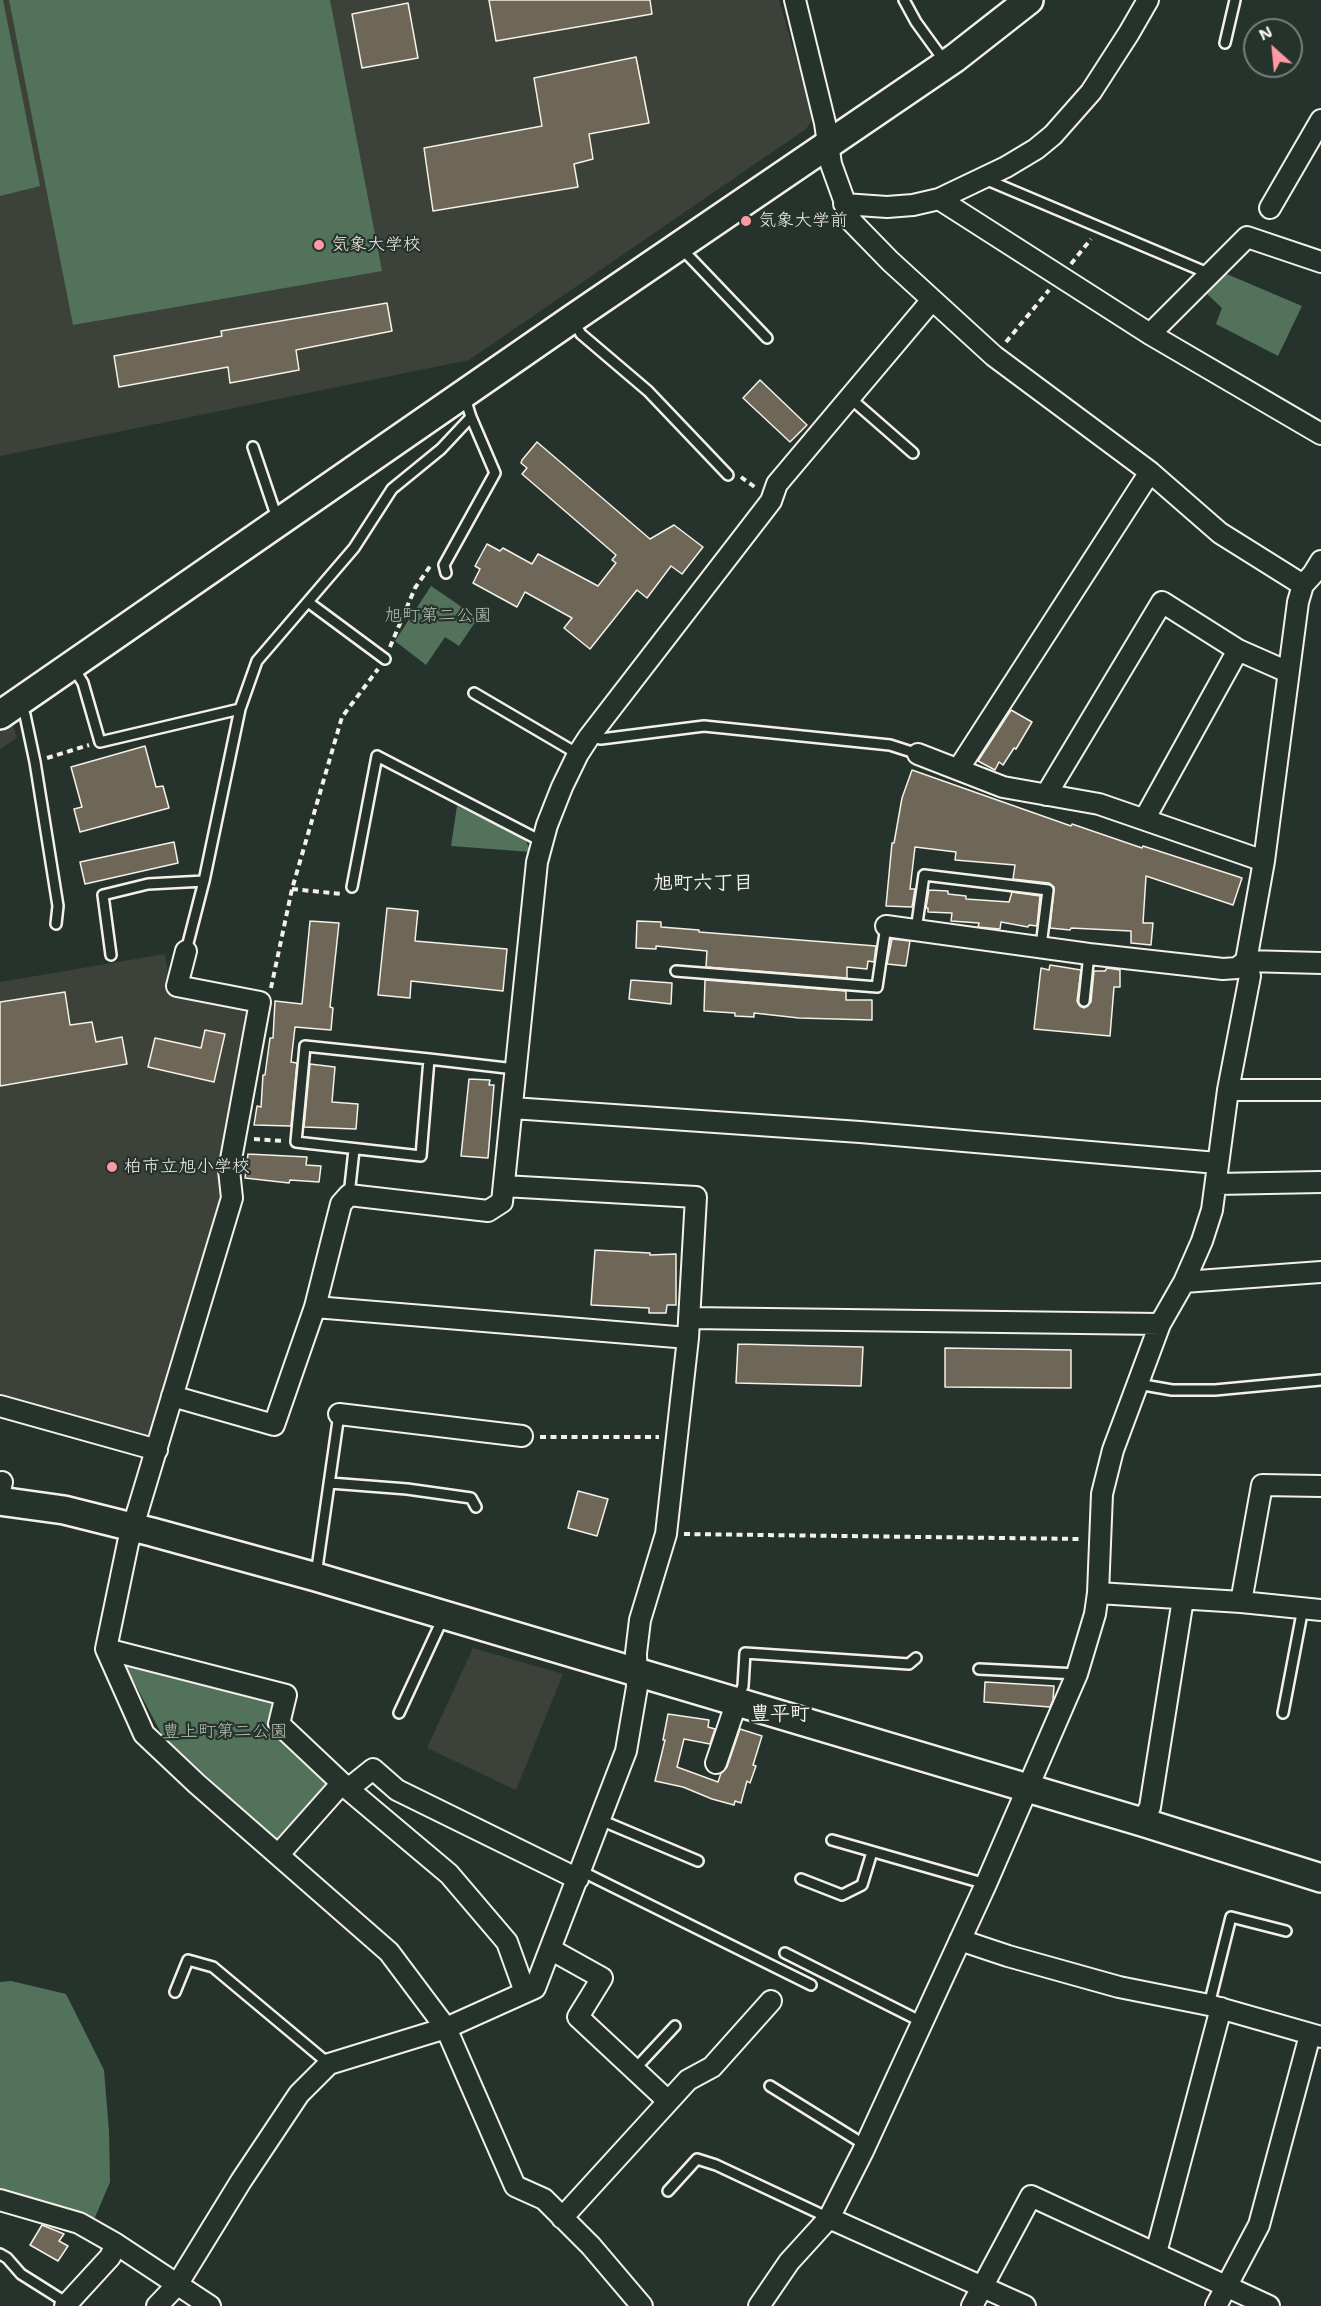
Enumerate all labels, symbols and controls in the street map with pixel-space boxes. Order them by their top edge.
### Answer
north arrow [1243,18,1303,78]
text: N [1255,21,1276,46]
place label: 気象大学前 [758,210,848,232]
marker: 気象大学前 [739,214,753,228]
place label: 気象大学校 [331,234,421,256]
marker: 気象大学校 [312,238,326,252]
park label: 旭町第二公園 [384,605,492,627]
district label: 旭町六丁目 [653,872,753,896]
place label: 柏市立旭小学校 [124,1156,250,1178]
marker: 柏市立旭小学校 [105,1160,119,1174]
district label: 豊平町 [750,1703,810,1727]
park label: 豊上町第二公園 [162,1721,288,1743]

